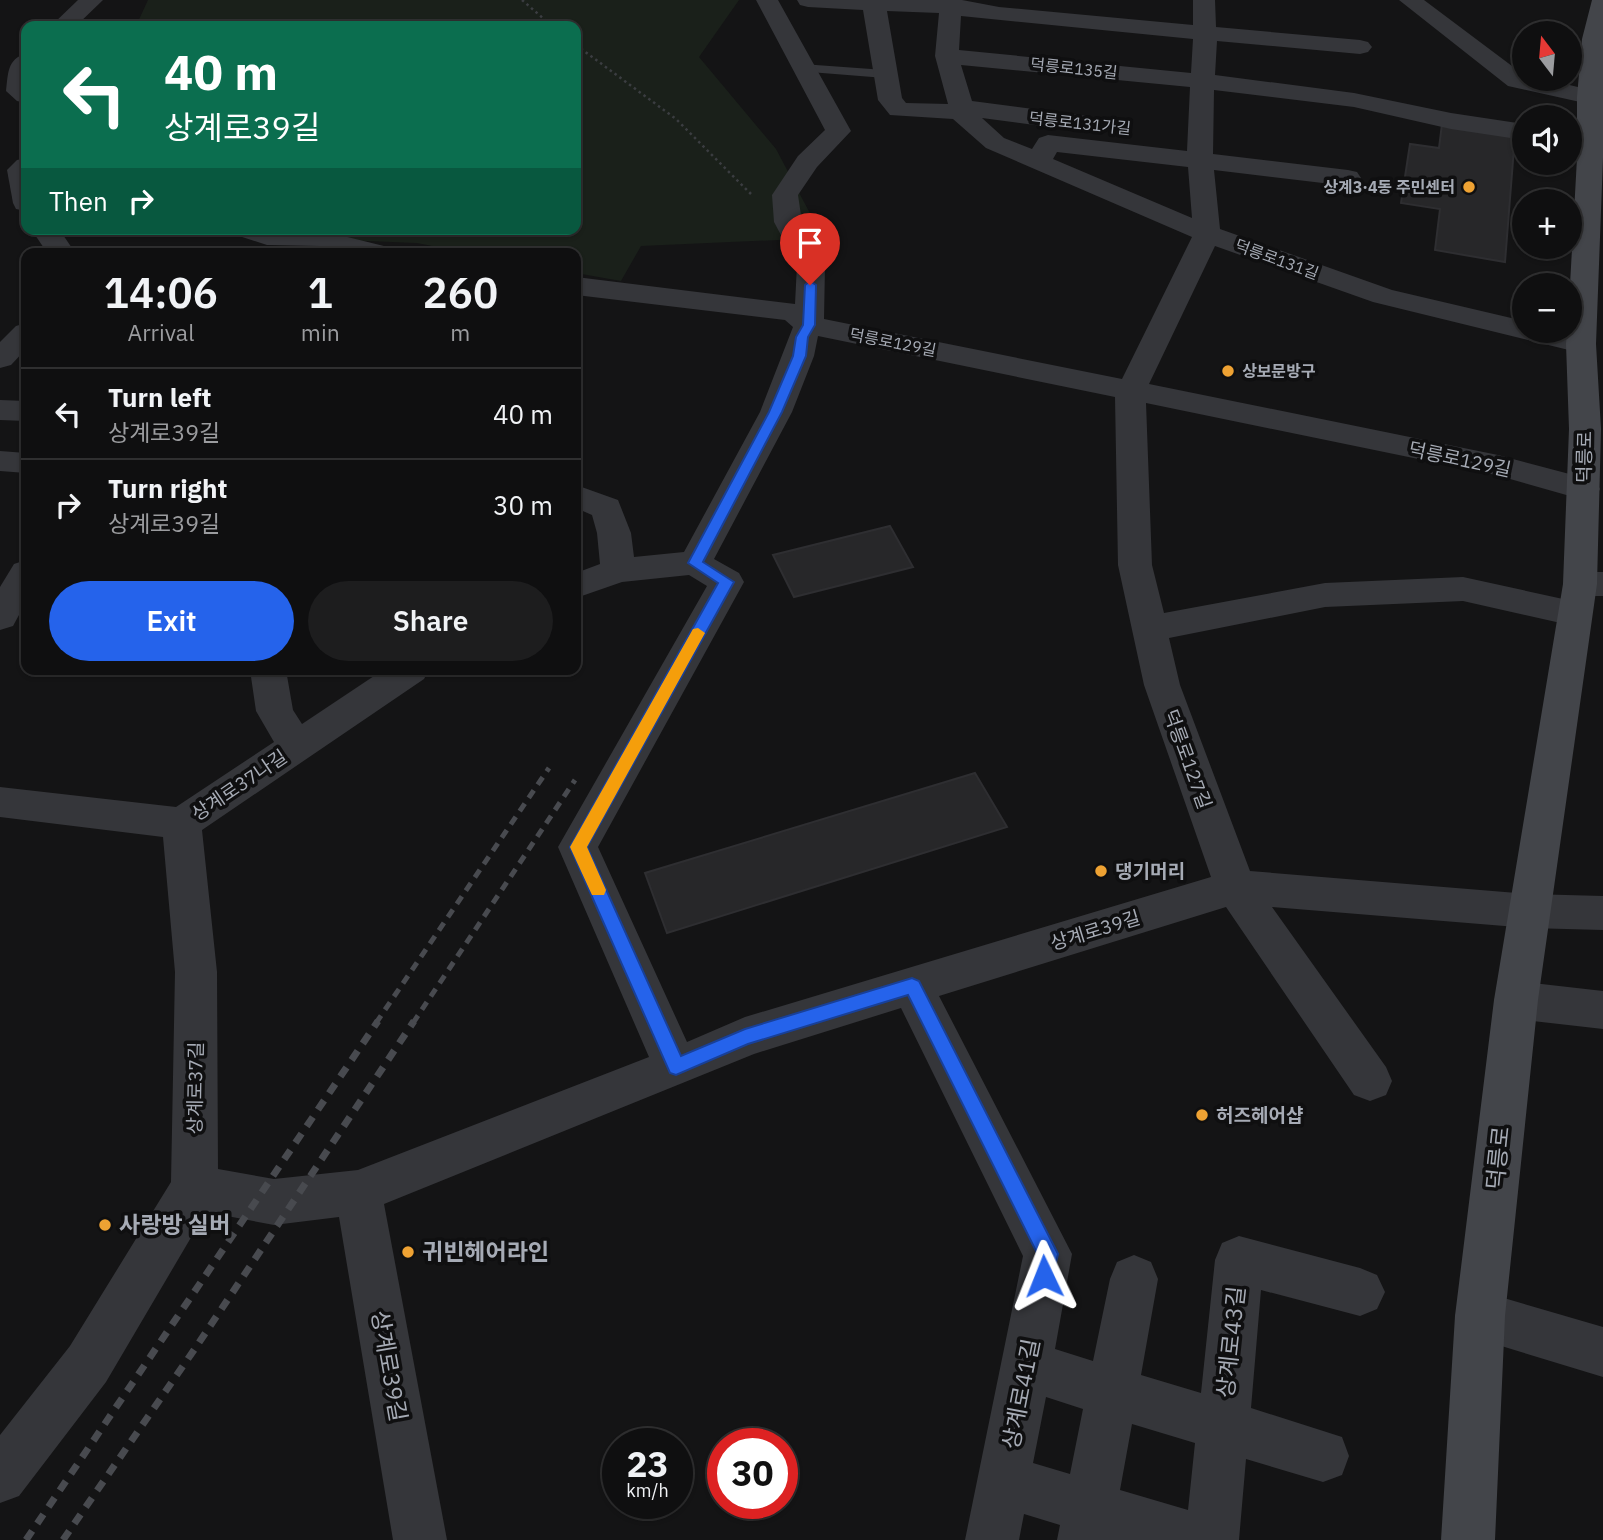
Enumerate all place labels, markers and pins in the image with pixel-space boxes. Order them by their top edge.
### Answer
place label: 상계3·4동 주민센터 [1323,177,1455,197]
marker: 상계3·4동 주민센터 [1461,179,1477,195]
pin [780,213,840,285]
place label: 상보문방구 [1242,361,1316,381]
marker: 상보문방구 [1220,363,1236,379]
place label: 댕기머리 [1115,859,1185,883]
marker: 댕기머리 [1093,863,1109,879]
place label: 허즈헤어샵 [1216,1103,1303,1127]
marker: 허즈헤어샵 [1194,1107,1210,1123]
place label: 사랑방 실버 [119,1209,230,1239]
marker: 사랑방 실버 [97,1217,113,1233]
place label: 귀빈헤어라인 [422,1236,549,1266]
marker: 귀빈헤어라인 [400,1244,416,1260]

